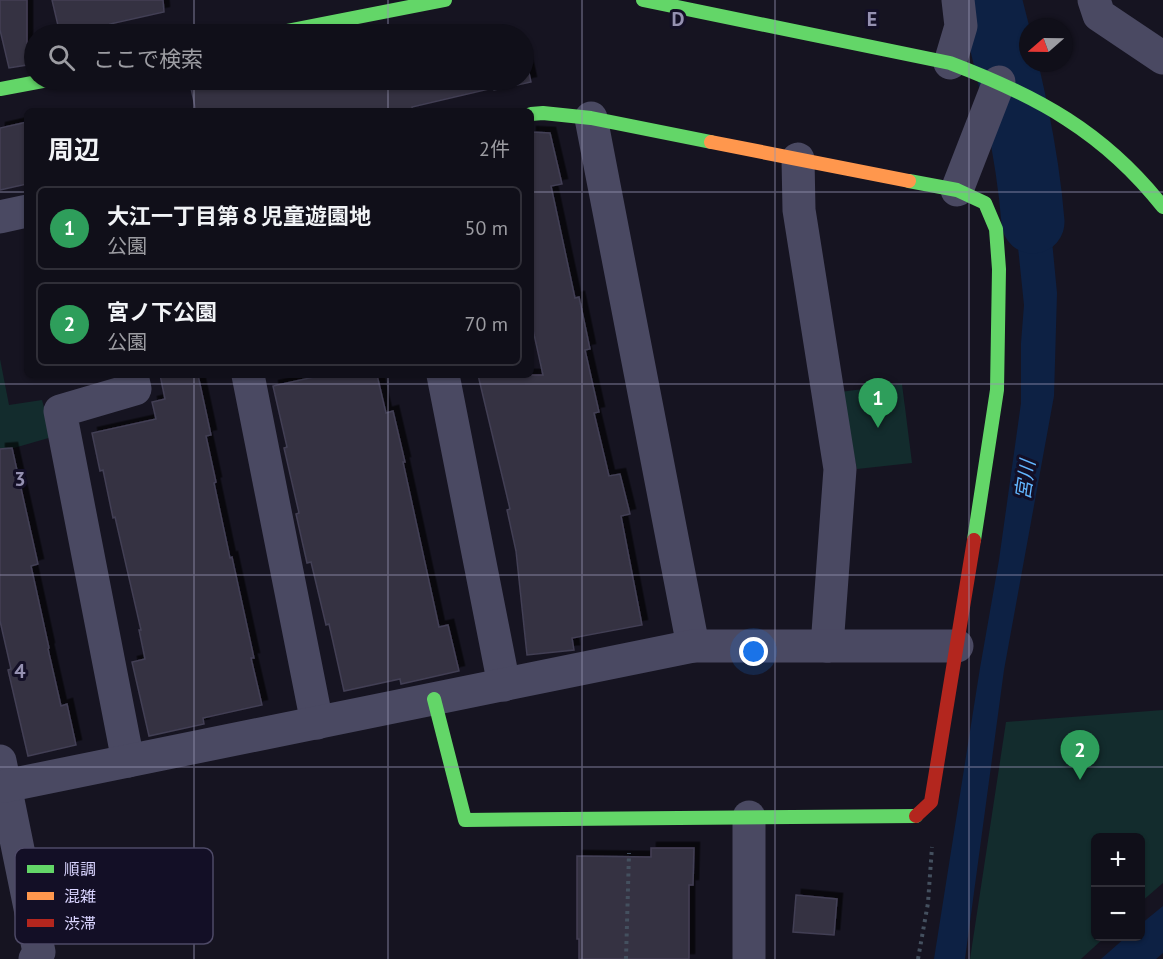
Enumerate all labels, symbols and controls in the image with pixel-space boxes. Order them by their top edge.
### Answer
text: D [672,6,685,32]
text: E [867,6,877,32]
north arrow [1019,18,1073,72]
search box [24,24,534,90]
icon: search [45,41,78,74]
text: ここで検索 [93,45,203,73]
text: 周辺 [48,133,100,166]
text: 2件 [479,136,510,162]
text: 大江一丁目第８児童遊園地 [107,202,371,230]
text: 1 [64,215,75,241]
text: 50 m [465,215,508,241]
text: 公園 [107,233,147,259]
text: 宮ノ下公園 [107,298,217,326]
text: 2 [64,311,75,337]
text: 70 m [465,311,508,337]
text: 公園 [107,329,147,355]
pin: 1 [858,378,898,428]
water label: 宮川 [1009,456,1041,502]
text: 3 [14,466,26,492]
your location [739,637,768,666]
text: 4 [14,658,26,684]
pin: 2 [1060,730,1100,780]
map controls [1091,833,1145,941]
button: + [1091,833,1145,887]
legend [15,848,213,944]
text: 順調 [64,859,96,879]
text: 混雑 [64,886,96,906]
button: − [1091,887,1145,941]
text: 渋滞 [64,913,96,933]

